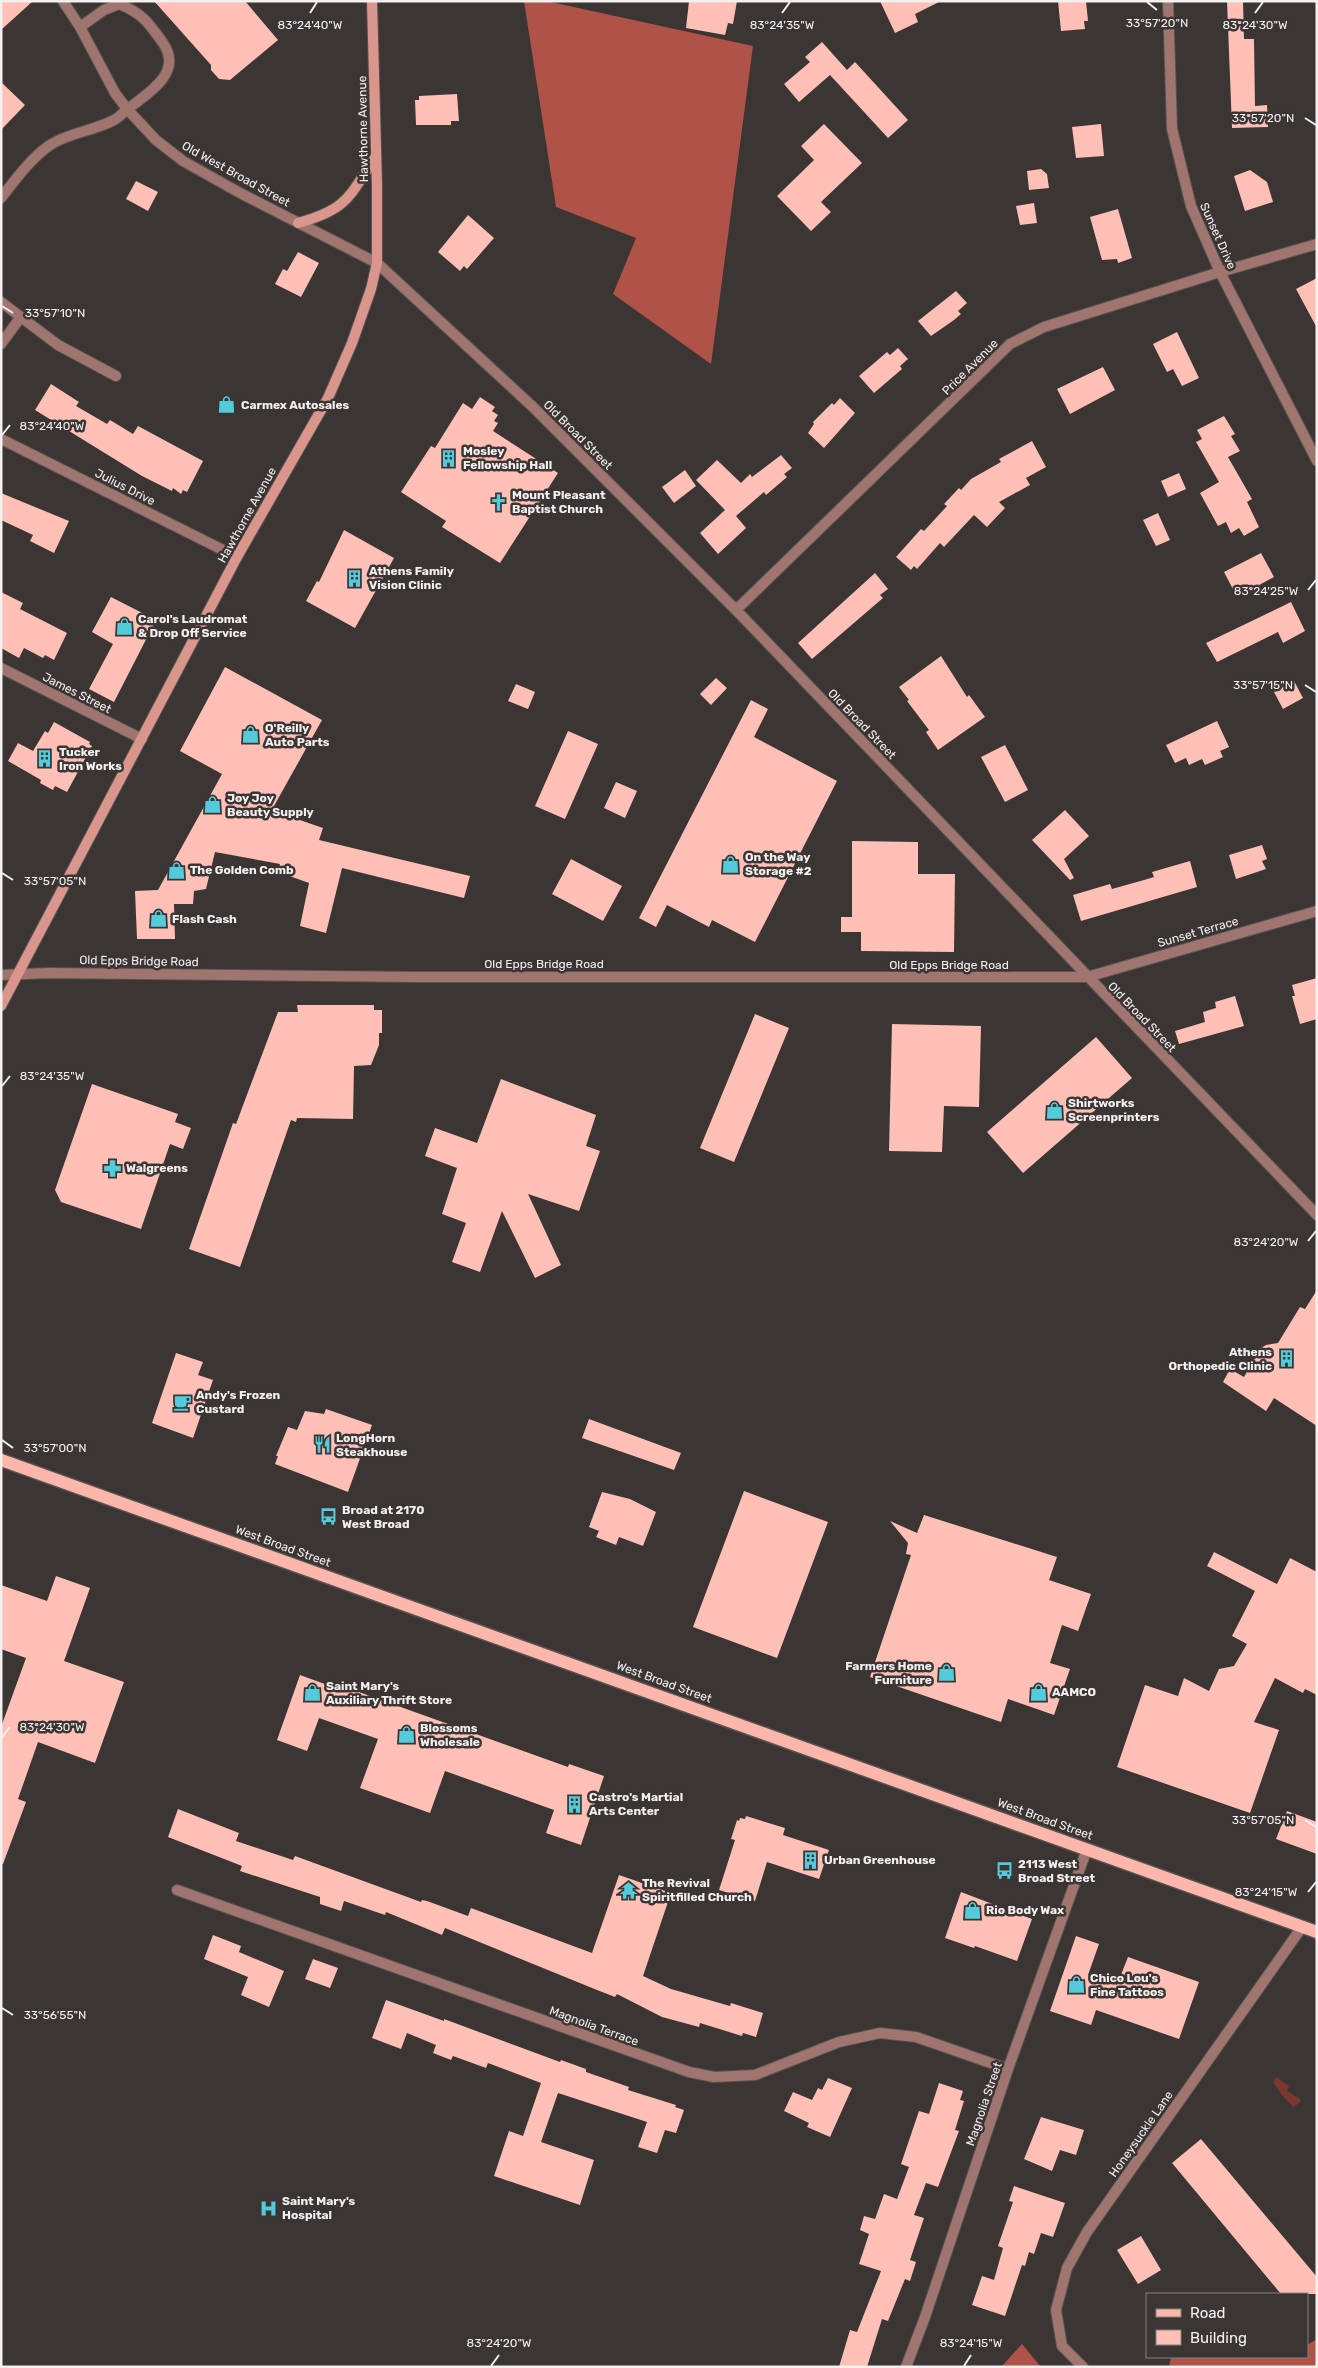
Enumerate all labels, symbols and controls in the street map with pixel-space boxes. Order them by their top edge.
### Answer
text: 33°57'20"N [1126,16,1188,30]
text: 83°24'40"W [278,18,343,32]
text: 83°24'35"W [750,18,815,32]
text: 83°24'30"W [1222,18,1288,32]
street label: Hawthorne Avenue [355,75,371,183]
text: 33°57'20"N [1232,111,1294,125]
street label: Old West Broad Street [179,138,293,210]
street label: Sunset Drive [1197,201,1239,272]
text: 33°57'10"N [25,306,85,320]
street label: Price Avenue [939,336,1001,398]
shop icon: Carmex Autosales [217,395,237,415]
place label: Carmex Autosales [241,398,350,412]
street label: Old Broad Street [541,398,616,473]
text: 83°24'40"W [20,419,85,433]
place label: Mosley Fellowship Hall [463,444,552,472]
building icon: Mosley Fellowship Hall [439,448,459,468]
street label: Hawthorne Avenue [215,465,279,565]
street label: Julius Drive [93,466,158,508]
place label: Mount Pleasant Baptist Church [512,488,606,516]
church icon: Mount Pleasant Baptist Church [488,492,508,512]
place label: Athens Family Vision Clinic [369,564,454,592]
building icon: Athens Family Vision Clinic [345,568,365,588]
text: 83°24'25"W [1234,584,1299,598]
place label: Carol's Laudromat & Drop Off Service [138,612,248,640]
shop icon: Carol's Laudromat & Drop Off Service [114,616,134,636]
street label: James Street [40,670,114,716]
text: 33°57'15"N [1233,678,1293,692]
street label: Old Broad Street [825,686,899,762]
place label: O'Reilly Auto Parts [265,721,330,749]
shop icon: O'Reilly Auto Parts [241,725,261,745]
place label: Tucker Iron Works [59,745,122,773]
building icon: Tucker Iron Works [35,749,55,769]
place label: Joy Joy Beauty Supply [227,791,314,819]
shop icon: Joy Joy Beauty Supply [203,795,223,815]
place label: On the Way Storage #2 [745,850,812,878]
shop icon: On the Way Storage #2 [721,854,741,874]
shop icon: The Golden Comb [166,860,186,880]
place label: The Golden Comb [190,863,294,877]
text: 33°57'05"N [24,874,86,888]
shop icon: Flash Cash [148,909,168,929]
place label: Flash Cash [172,912,237,926]
street label: Sunset Terrace [1156,914,1240,950]
street label: Old Epps Bridge Road [79,953,199,969]
street label: Old Epps Bridge Road [484,957,604,971]
street label: Old Epps Bridge Road [889,958,1009,972]
street label: Old Broad Street [1105,979,1179,1055]
text: 83°24'35"W [20,1069,85,1083]
place label: Shirtworks Screenprinters [1068,1096,1160,1124]
shop icon: Shirtworks Screenprinters [1044,1100,1064,1120]
pharmacy icon: Walgreens [102,1158,122,1178]
place label: Walgreens [126,1161,188,1175]
text: 83°24'20"W [1234,1235,1299,1249]
place label: Athens Orthopedic Clinic [1168,1345,1272,1373]
building icon: Athens Orthopedic Clinic [1276,1349,1296,1369]
place label: Andy's Frozen Custard [196,1388,281,1416]
cafe icon: Andy's Frozen Custard [172,1392,192,1412]
place label: LongHorn Steakhouse [336,1431,407,1459]
restaurant icon: LongHorn Steakhouse [312,1435,332,1455]
text: 33°57'00"N [23,1441,87,1455]
place label: Broad at 2170 West Broad [342,1503,424,1531]
bus stop icon: Broad at 2170 West Broad [318,1507,338,1527]
street label: West Broad Street [233,1522,333,1570]
street label: West Broad Street [614,1658,714,1706]
place label: Farmers Home Furniture [845,1659,932,1687]
shop icon: Farmers Home Furniture [936,1663,956,1683]
place label: Saint Mary's Auxiliary Thrift Store [326,1679,452,1707]
shop icon: AAMCO [1028,1682,1048,1702]
shop icon: Saint Mary's Auxiliary Thrift Store [302,1683,322,1703]
place label: AAMCO [1052,1685,1096,1699]
text: 83°24'30"W [19,1720,85,1734]
place label: Blossoms Wholesale [420,1721,480,1749]
shop icon: Blossoms Wholesale [396,1725,416,1745]
place label: Castro's Martial Arts Center [589,1790,683,1818]
building icon: Castro's Martial Arts Center [565,1794,585,1814]
street label: West Broad Street [995,1795,1095,1843]
text: 33°57'05"N [1232,1813,1294,1827]
building icon: Urban Greenhouse [800,1850,820,1870]
place label: Urban Greenhouse [824,1853,936,1867]
place label: 2113 West Broad Street [1018,1857,1096,1885]
bus stop icon: 2113 West Broad Street [994,1861,1014,1881]
place label: The Revival Spiritfilled Church [642,1876,752,1904]
temple icon: The Revival Spiritfilled Church [618,1880,638,1900]
text: 83°24'15"W [1235,1885,1298,1899]
shop icon: Rio Body Wax [962,1900,982,1920]
place label: Rio Body Wax [986,1903,1064,1917]
place label: Chico Lou's Fine Tattoos [1090,1971,1164,1999]
shop icon: Chico Lou's Fine Tattoos [1066,1975,1086,1995]
street label: Magnolia Terrace [547,2003,641,2049]
text: 33°56'55"N [24,2008,86,2022]
street label: Magnolia Street [963,2060,1005,2148]
street label: Honeysuckle Lane [1106,2088,1176,2180]
place label: Saint Mary's Hospital [282,2194,356,2222]
hospital icon: Saint Mary's Hospital [258,2198,278,2218]
legend [1146,2293,1308,2358]
text: Road [1190,2304,1226,2322]
text: Building [1190,2329,1247,2347]
text: 83°24'20"W [467,2336,532,2350]
text: 83°24'15"W [940,2336,1003,2350]

